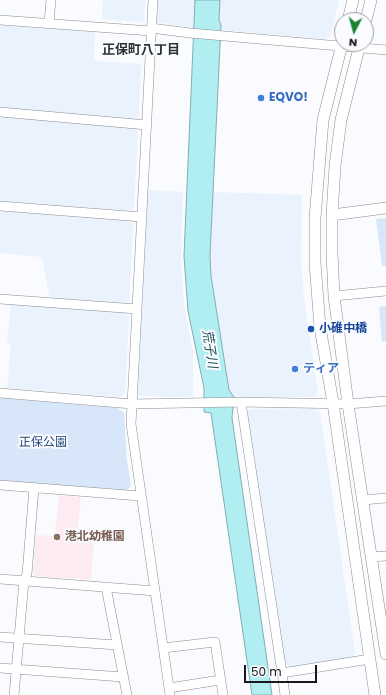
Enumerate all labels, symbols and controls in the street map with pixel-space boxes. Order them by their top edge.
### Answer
north arrow [334,12,374,52]
text: N [348,35,358,51]
district label: 正保町八丁目 [102,43,180,59]
place label: EQVO! [269,91,308,105]
marker: EQVO! [256,93,266,103]
place label: 小碓中橋 [319,322,367,336]
marker: 小碓中橋 [306,324,316,334]
water label: 荒子川 [198,329,220,369]
place label: ティア [303,362,339,376]
marker: ティア [290,364,300,374]
park label: 正保公園 [19,436,67,450]
place label: 港北幼稚園 [65,530,125,544]
marker: 港北幼稚園 [52,532,62,542]
scale bar [246,657,319,683]
text: 50 m [251,663,282,680]

